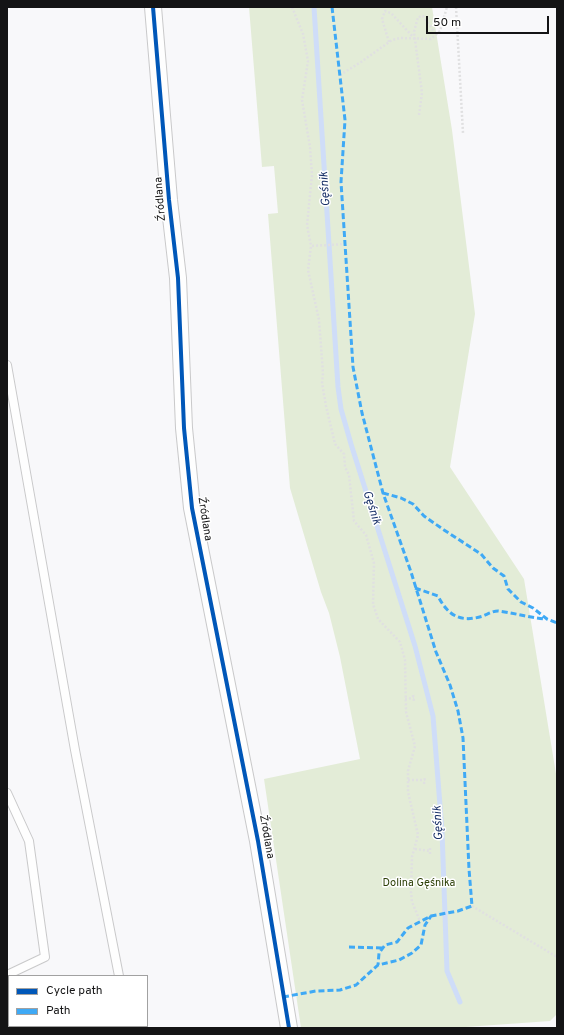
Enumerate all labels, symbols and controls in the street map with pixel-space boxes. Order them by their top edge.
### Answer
scale bar [428,8,551,34]
text: 50 m [433,15,461,31]
water label: Gęśnik [318,171,334,207]
street label: Źródlana [152,176,170,222]
water label: Gęśnik [359,489,383,527]
street label: Źródlana [194,496,214,542]
water label: Gęśnik [431,805,447,841]
street label: Źródlana [256,814,276,860]
park label: Dolina Gęśnika [383,877,455,891]
legend [8,975,148,1027]
text: Cycle path [46,983,103,999]
text: Path [46,1003,71,1019]

